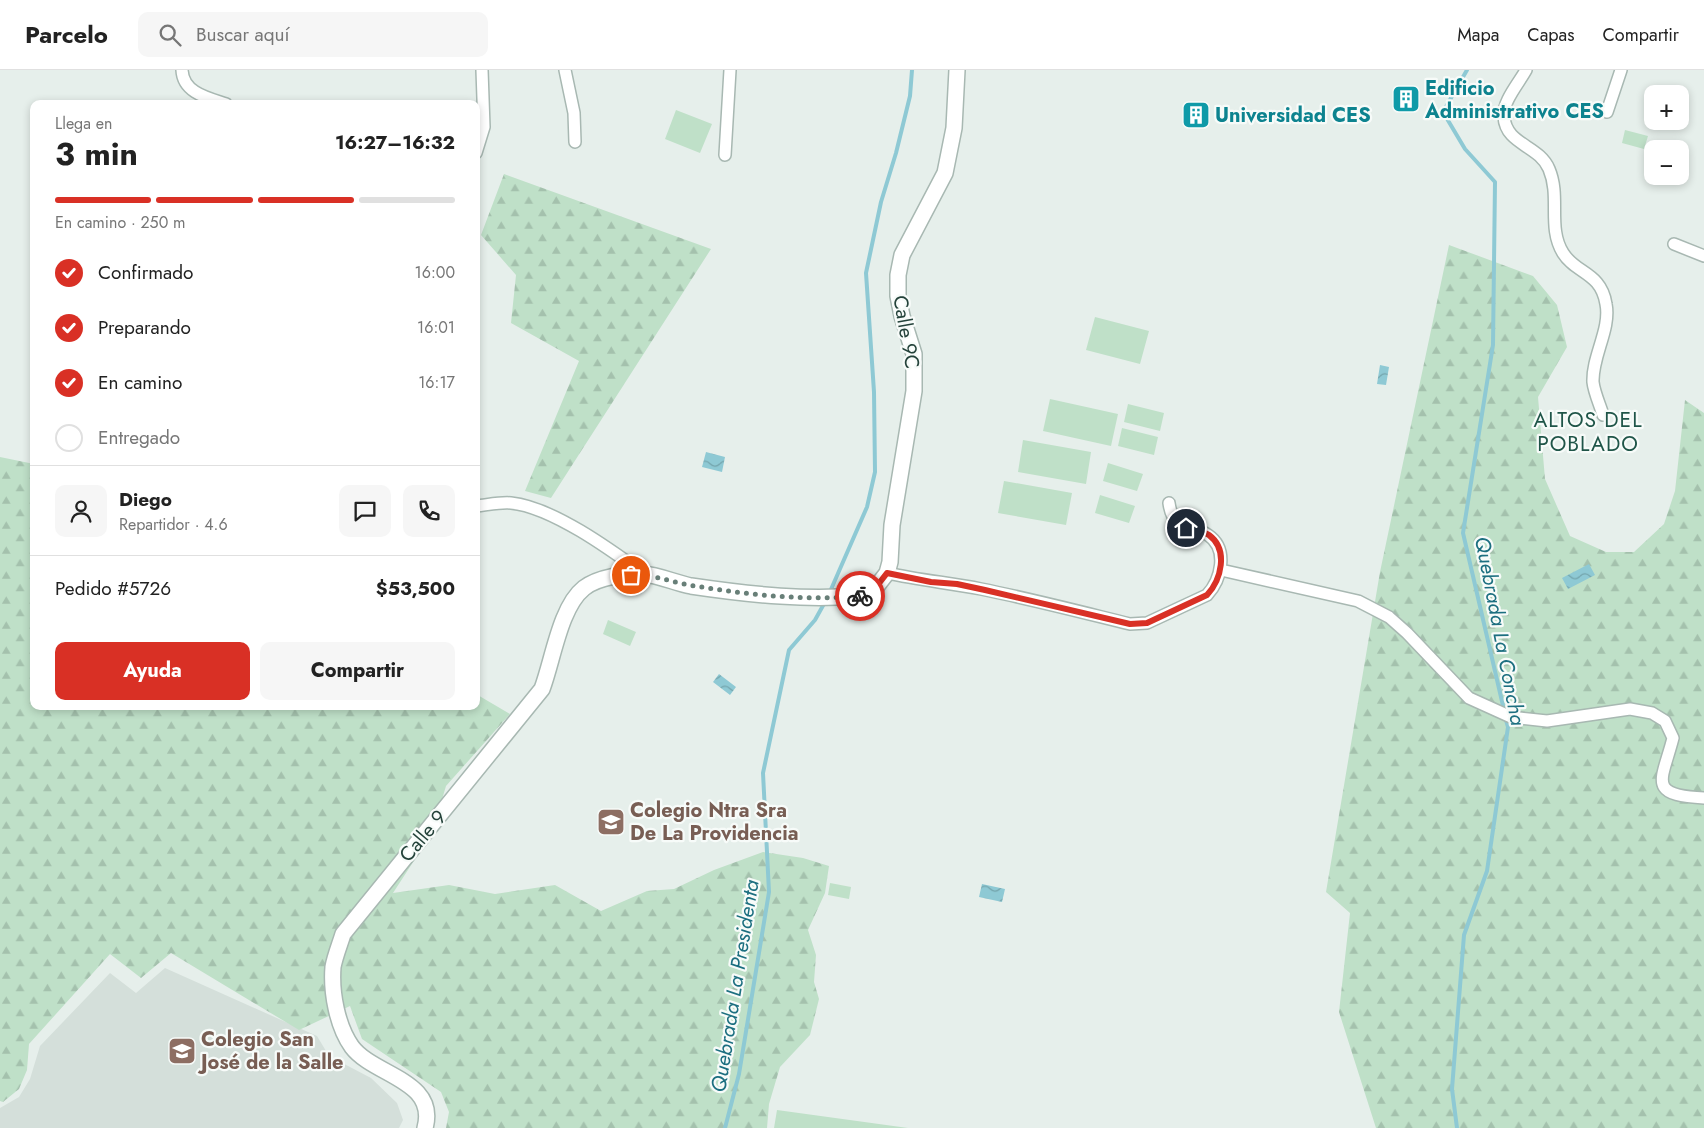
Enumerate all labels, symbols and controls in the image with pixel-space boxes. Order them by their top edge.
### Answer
search box [138,12,488,57]
text: Parcelo [25,17,108,52]
icon: search [156,21,184,49]
text: Buscar aquí [196,21,289,48]
text: Mapa [1457,22,1499,48]
text: Capas [1527,22,1575,48]
text: Compartir [1603,22,1679,48]
place label: Edificio Administrativo CES [1424,74,1604,126]
building icon: Edificio Administrativo CES [1391,84,1421,114]
map controls [1644,85,1689,185]
button: + [1644,85,1689,130]
building icon: Universidad CES [1181,100,1211,130]
place label: Universidad CES [1215,101,1371,130]
text: Llega en [55,112,112,135]
text: 16:27–16:32 [335,129,455,156]
text: 3 min [55,131,138,177]
button: − [1644,140,1689,185]
text: En camino · 250 m [55,211,186,234]
icon: check [55,259,83,287]
text: Confirmado [98,259,193,286]
text: 16:00 [415,261,455,284]
street label: Calle 9C [885,293,927,371]
icon: check [55,314,83,342]
text: Preparando [98,314,191,341]
text: 16:01 [417,316,455,339]
icon: check [55,369,83,397]
text: En camino [98,369,182,396]
text: 16:17 [418,371,455,394]
district label: ALTOS DEL POBLADO [1533,405,1643,459]
text: Entregado [98,424,180,451]
button: person [55,485,107,537]
button: chat [339,485,391,537]
button: phone [403,485,455,537]
text: Diego [119,486,172,513]
pin [1165,507,1207,549]
text: Repartidor · 4.6 [119,513,228,536]
icon: home [1172,514,1200,542]
water label: Quebrada La Concha [1467,534,1533,728]
pin [610,554,652,596]
icon: bag [617,561,645,589]
courier [835,571,885,621]
text: Pedido #5726 [55,575,171,602]
text: $53,500 [376,575,455,602]
icon: bike [846,582,874,610]
button: Ayuda [55,642,250,700]
button: Compartir [260,642,455,700]
place label: Colegio Ntra Sra De La Providencia [630,796,798,848]
street label: Calle 9 [392,804,454,868]
school or university icon: Colegio Ntra Sra De La Providencia [596,807,626,837]
water label: Quebrada La Presidenta [703,877,767,1094]
place label: Colegio San José de la Salle [197,1025,344,1077]
school or university icon: Colegio San José de la Salle [167,1036,197,1066]

